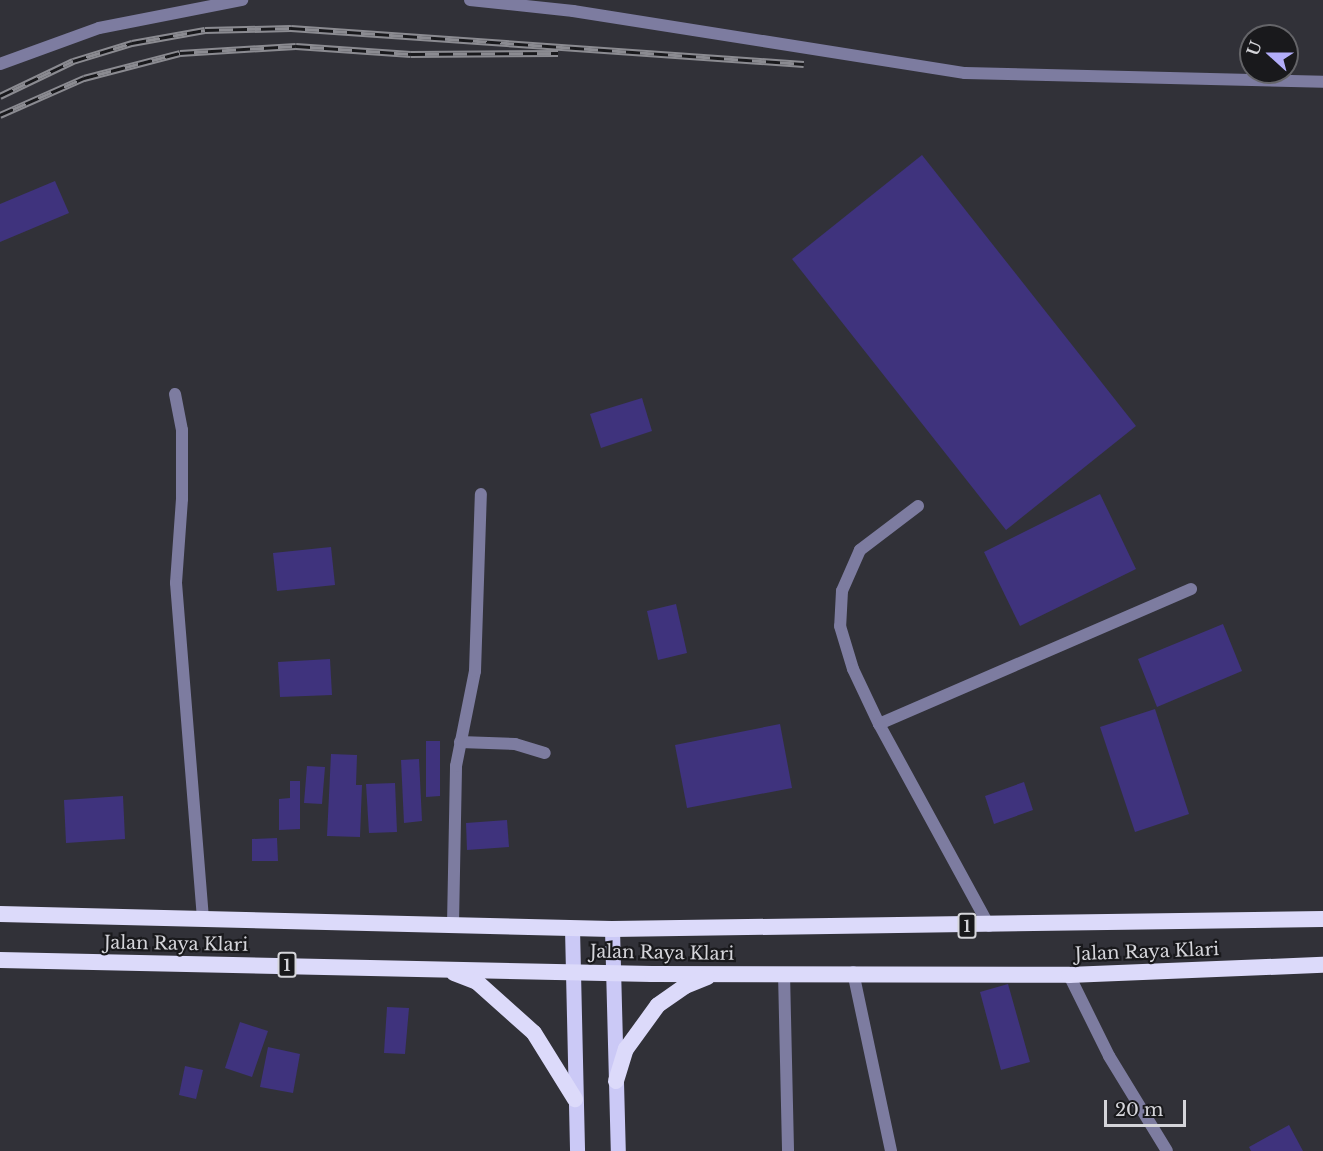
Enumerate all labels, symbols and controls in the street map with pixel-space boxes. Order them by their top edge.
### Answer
north arrow [1239,24,1299,84]
text: U [1242,38,1266,58]
road number: 1 [956,913,978,939]
street label: Jalan Raya Klari [103,932,249,956]
street label: Jalan Raya Klari [1074,939,1220,965]
street label: Jalan Raya Klari [589,941,735,965]
road number: 1 [276,952,298,978]
scale bar [1107,1088,1190,1126]
text: 20 m [1115,1099,1163,1121]

